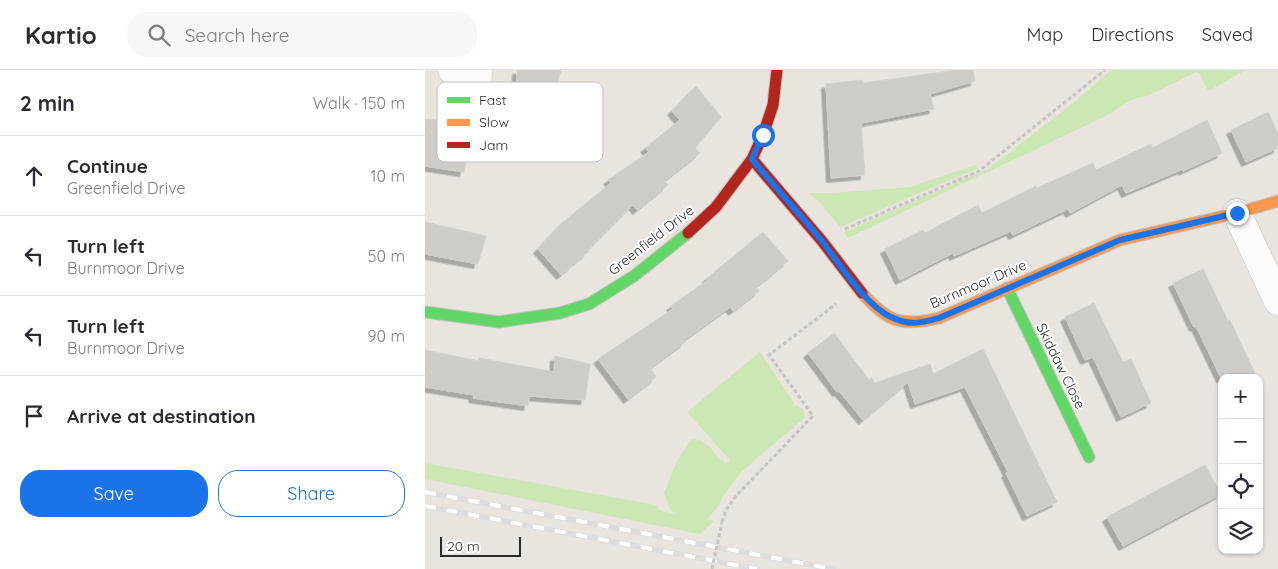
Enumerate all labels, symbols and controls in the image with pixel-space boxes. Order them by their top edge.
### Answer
search box [127,12,477,57]
text: Kartio [25,20,97,50]
icon: search [145,21,173,49]
text: Search here [185,23,290,47]
text: Map [1026,23,1063,46]
text: Directions [1091,23,1174,46]
text: Saved [1202,23,1253,46]
legend [437,82,603,162]
text: 2 min [20,90,75,116]
text: Fast [479,91,507,109]
text: Walk · 150 m [313,93,405,113]
text: Slow [479,113,509,131]
route start [752,124,775,147]
text: Jam [479,136,508,154]
text: Continue [67,154,148,178]
icon: ahead [20,162,48,190]
text: 10 m [371,166,405,186]
text: Greenfield Drive [67,178,186,198]
street label: Greenfield Drive [605,201,697,279]
route end [1226,202,1249,225]
text: Turn left [67,234,145,258]
icon: left [20,242,48,270]
text: 50 m [368,246,405,266]
street label: Burnmoor Drive [927,256,1029,312]
text: Burnmoor Drive [67,258,185,278]
text: Turn left [67,314,145,338]
street label: Skiddaw Close [1032,320,1090,412]
icon: left [20,322,48,350]
text: 90 m [368,326,405,346]
text: Burnmoor Drive [67,338,185,358]
map controls [1218,374,1263,554]
button: + [1218,374,1263,419]
icon: arrive [20,402,48,430]
text: Arrive at destination [67,404,256,428]
button: − [1218,419,1263,464]
button: locate [1218,464,1263,509]
button: Save [20,470,208,517]
button: Share [218,470,405,517]
button: layers [1218,509,1263,554]
scale bar [440,534,521,557]
text: 20 m [447,537,480,555]

